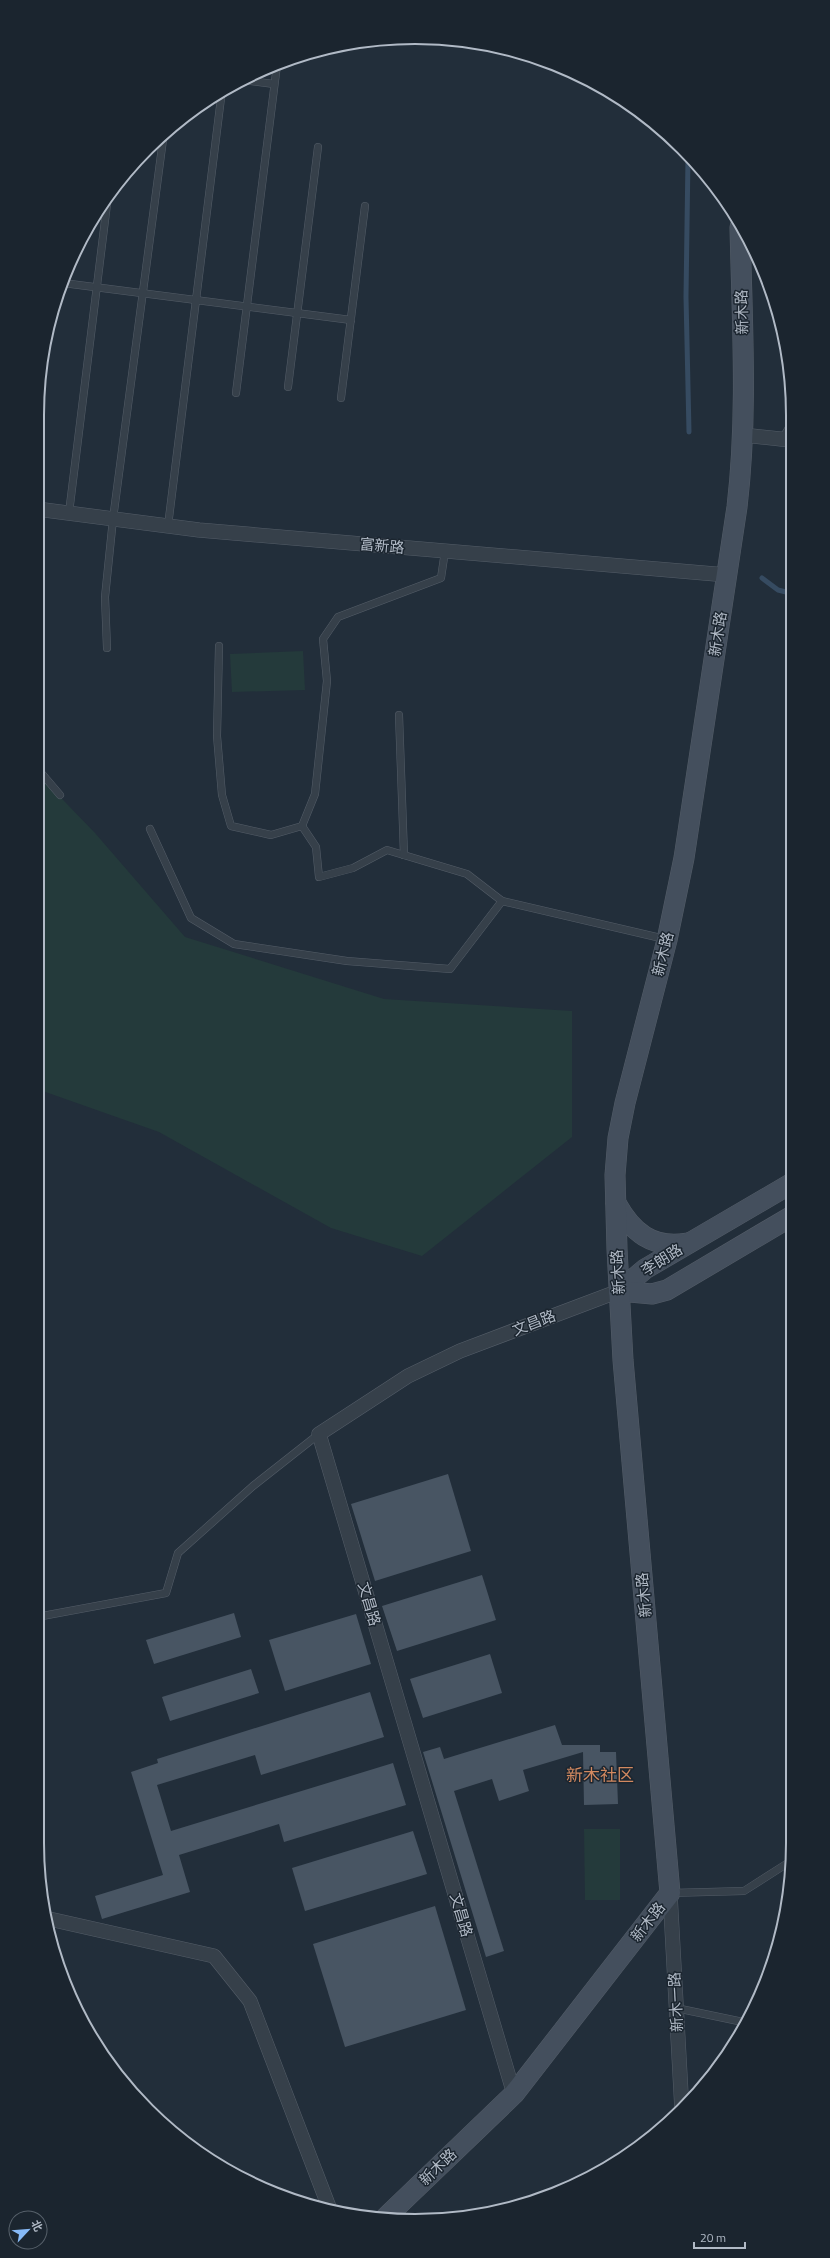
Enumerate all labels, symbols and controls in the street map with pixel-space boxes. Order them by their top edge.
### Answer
street label: 新木路 [730,289,753,335]
street label: 富新路 [359,532,405,559]
street label: 新木路 [703,610,732,658]
street label: 新木路 [646,929,679,979]
street label: 李朗路 [637,1238,687,1281]
street label: 新木路 [605,1249,630,1295]
street label: 文昌路 [509,1304,559,1341]
street label: 新木路 [630,1572,657,1618]
street label: 文昌路 [352,1579,387,1629]
district label: 新木社区 [566,1762,634,1788]
street label: 文昌路 [444,1890,479,1940]
street label: 新木路 [625,1897,671,1947]
street label: 新木一路 [662,1971,689,2033]
street label: 新木路 [413,2143,462,2191]
north arrow [8,2210,48,2250]
text: 北 [27,2217,47,2234]
scale bar [694,2224,745,2250]
text: 20 m [700,2228,726,2247]

